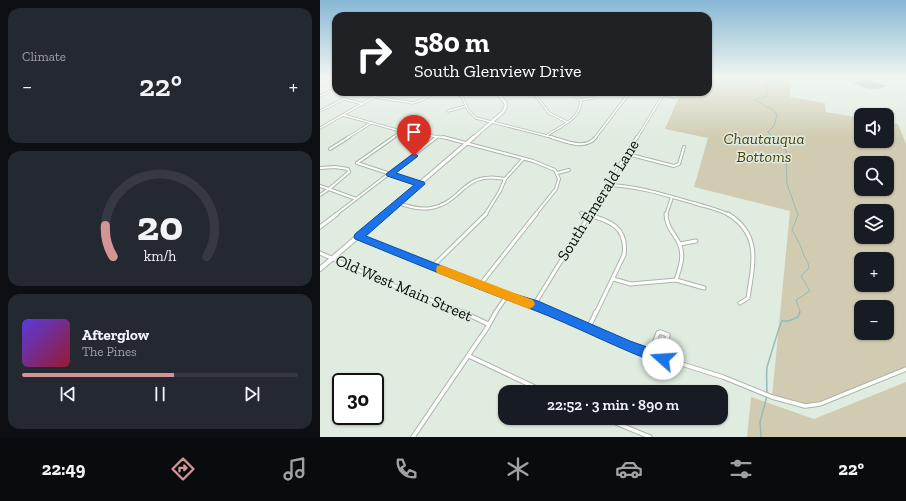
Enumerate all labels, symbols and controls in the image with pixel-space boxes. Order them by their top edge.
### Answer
text: 580 m [414,26,490,59]
icon: right [348,28,400,80]
text: Climate [22,49,66,64]
text: South Glenview Drive [414,60,582,82]
text: 22° [139,68,182,104]
text: − [22,73,32,100]
text: + [289,73,298,100]
map controls [854,108,894,340]
button: sound [854,108,894,148]
pin [397,115,431,156]
icon: arrive [403,121,425,143]
park label: Chautauqua Bottoms [724,129,804,166]
street label: South Emerald Lane [553,136,643,264]
button: search [854,156,894,196]
text: 20 [137,200,183,250]
button: layers [854,204,894,244]
text: km/h [144,247,176,264]
street label: Old West Main Street [333,251,475,325]
button: + [854,252,894,292]
button: − [854,300,894,340]
text: Afterglow [82,326,149,344]
position arrow [642,338,684,380]
text: The Pines [82,344,137,359]
speed limit sign: 30 [332,373,384,425]
icon: previous [57,383,79,405]
icon: pause [149,383,171,405]
icon: next [241,383,263,405]
text: 22:52 · 3 min · 890 m [547,396,679,414]
icon: directions [169,455,197,483]
icon: music [281,455,309,483]
icon: phone [392,455,420,483]
icon: climate [504,455,532,483]
icon: car [615,455,643,483]
icon: filters [727,455,755,483]
text: 22:49 [42,458,85,480]
text: 22° [838,458,864,480]

